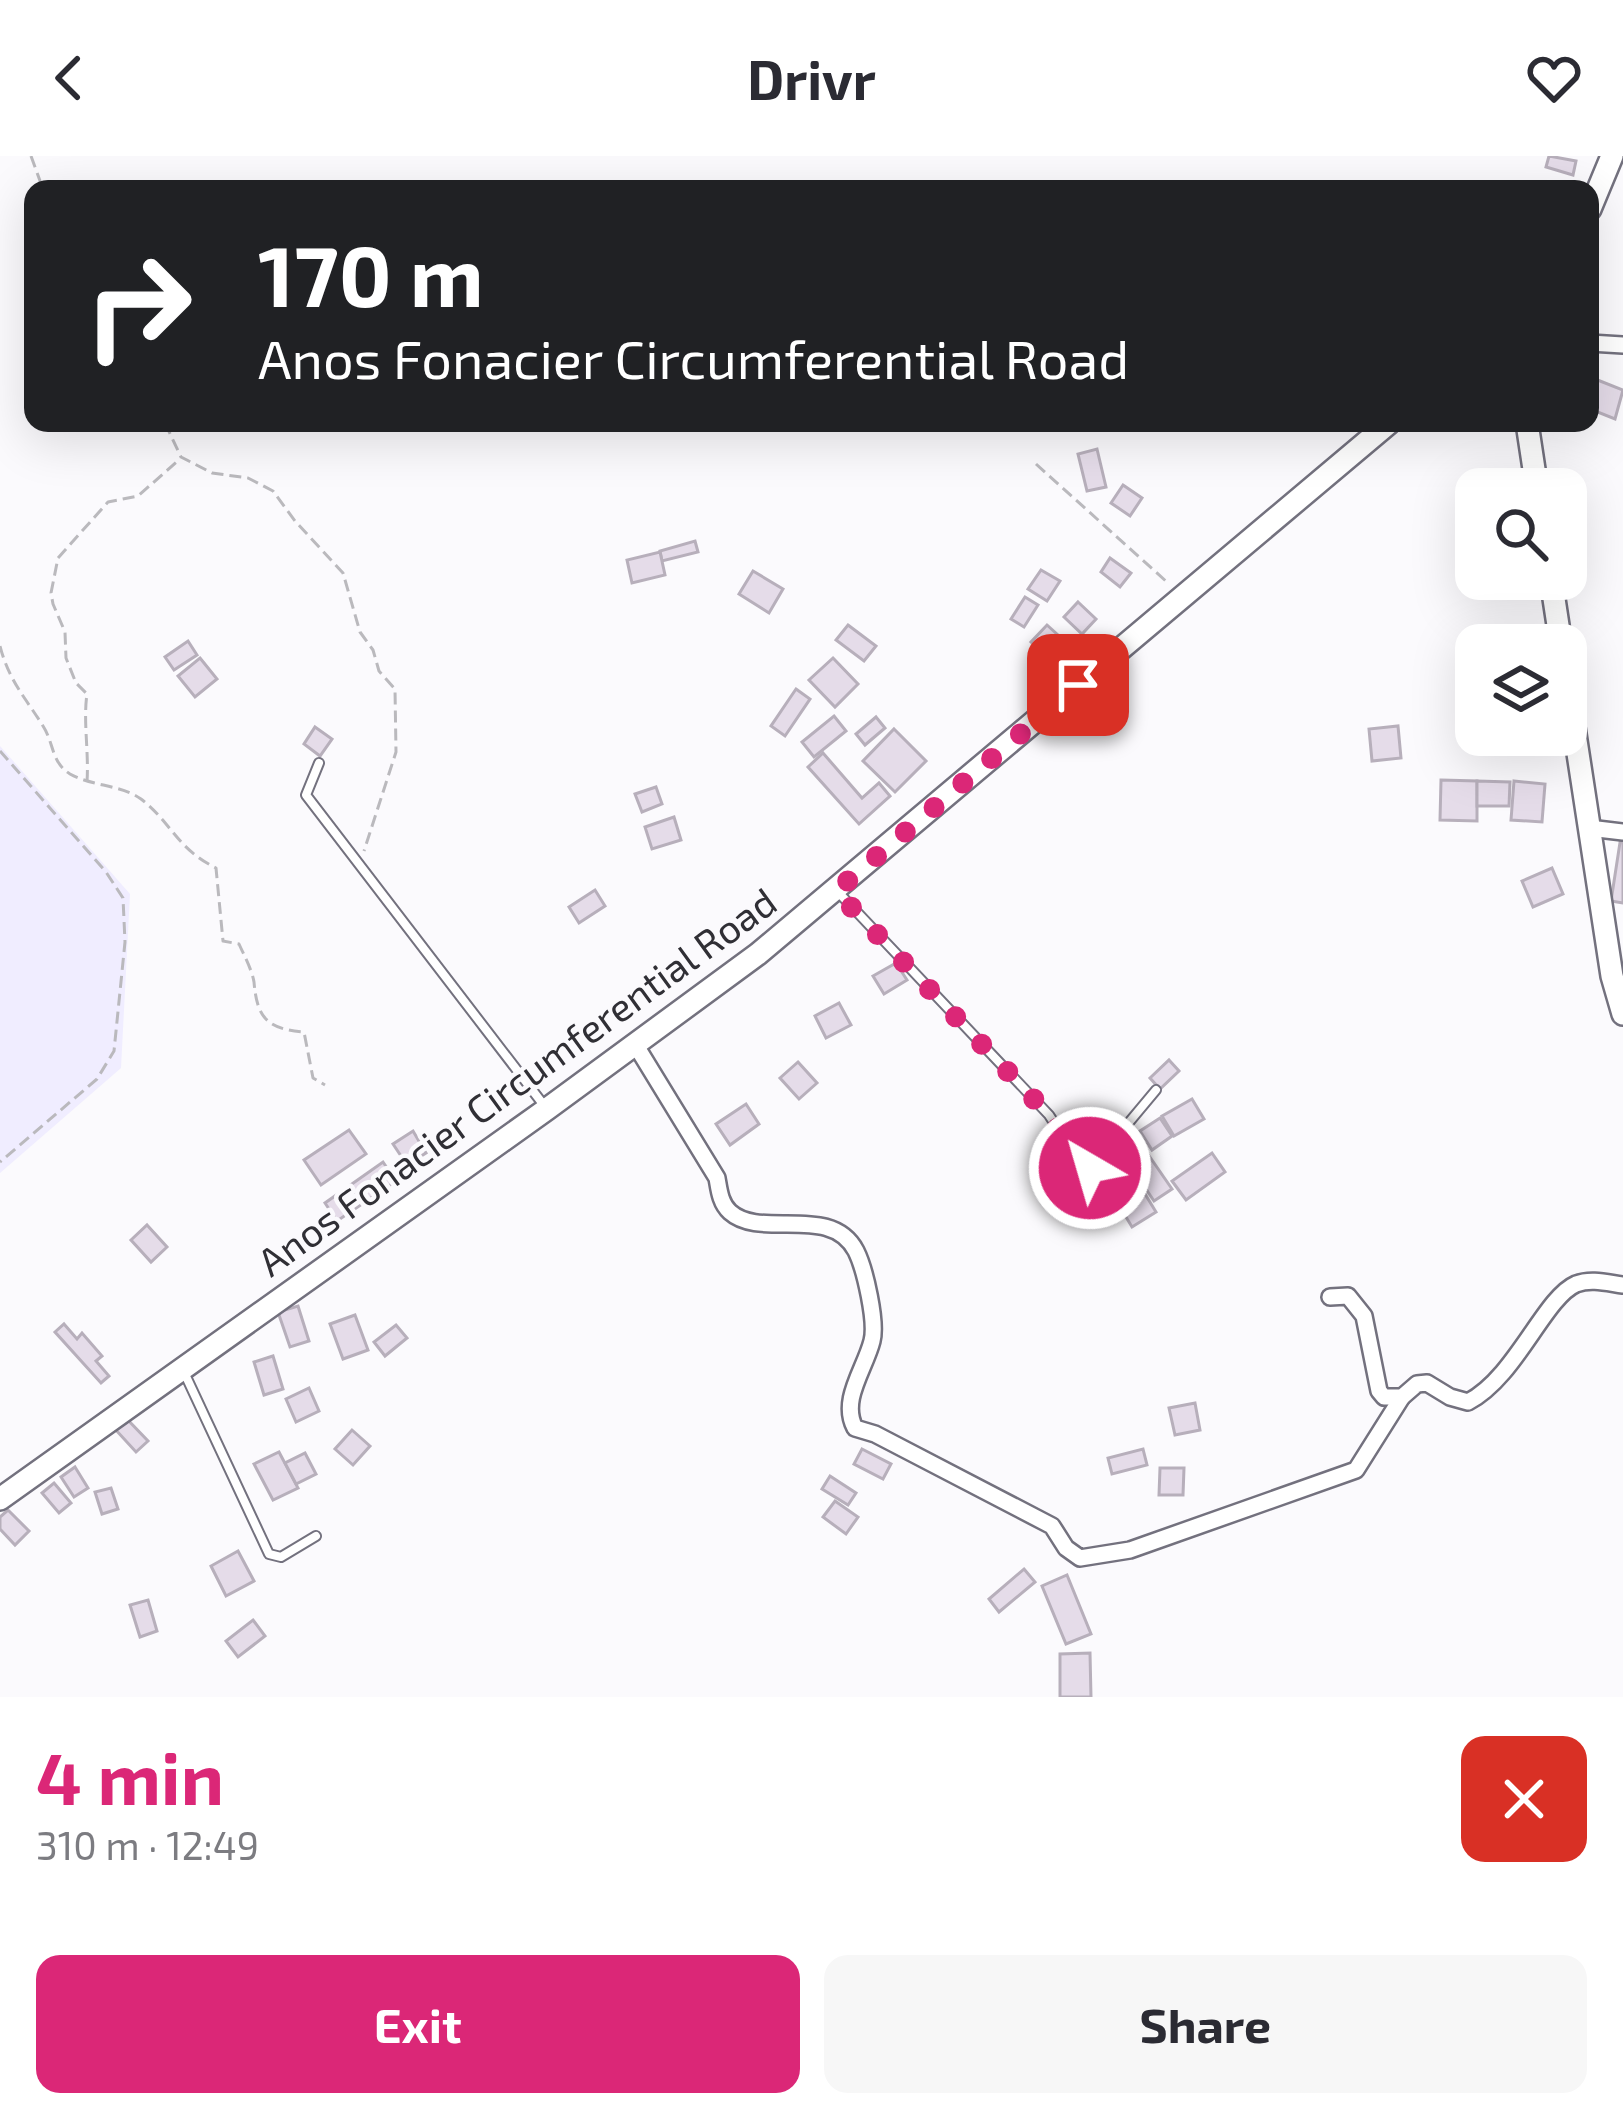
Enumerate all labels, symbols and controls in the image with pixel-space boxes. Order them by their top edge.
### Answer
icon: back [36,45,102,111]
icon: heart [1521,45,1587,111]
text: Drivr [747,46,876,111]
text: 170 m [258,223,484,324]
icon: right [60,228,216,384]
text: Anos Fonacier Circumferential Road [258,325,1129,390]
map controls [1455,468,1587,756]
button: search [1455,468,1587,600]
button: layers [1455,624,1587,756]
pin [1027,634,1129,736]
icon: arrive [1045,652,1111,718]
street label: Anos Fonacier Circumferential Road [248,877,784,1285]
position arrow [1027,1105,1153,1231]
text: 4 min [36,1733,224,1819]
button: close [1461,1736,1587,1862]
text: 310 m · 12:49 [36,1821,259,1868]
button: Exit [36,1955,800,2093]
button: Share [824,1955,1587,2093]

